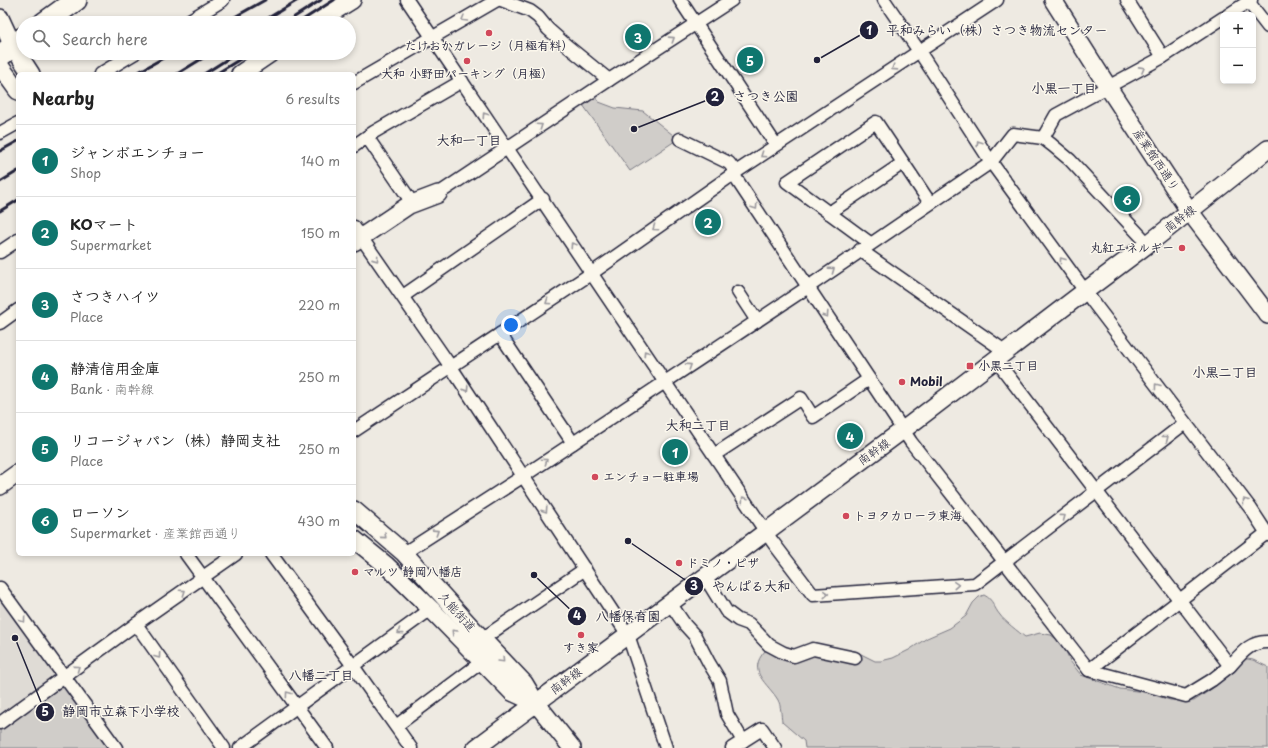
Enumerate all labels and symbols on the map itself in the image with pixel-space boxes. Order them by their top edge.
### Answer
one-way arrow [461,15,468,22]
callout: 平和みらい（株）さつき物流センター [859,18,1116,43]
text: 平和みらい（株）さつき物流センター [886,20,1108,39]
text: 1 [866,21,872,39]
pin: 3 [625,22,651,52]
marker: たけおかガレージ（月極有料） [484,28,494,38]
place label: たけおかガレージ（月極有料） [405,36,573,54]
one-way arrow [668,36,675,44]
pin: 5 [737,45,763,75]
marker: 大和 小野田パーキング（月極） [462,56,472,66]
one-way arrow [891,63,898,70]
place label: 大和 小野田パーキング（月極） [381,64,553,82]
one-way arrow [1138,66,1145,73]
district label: 小黒一丁目 [1031,78,1097,97]
callout: さつき公園 [705,84,806,109]
text: さつき公園 [733,86,799,105]
text: 2 [711,87,720,105]
one-way arrow [483,113,490,120]
one-way arrow [535,124,542,131]
street label: 産業館西通り [1129,125,1184,194]
district label: 大和一丁目 [436,130,502,149]
one-way arrow [976,140,983,147]
one-way arrow [760,150,767,157]
pin: 6 [1114,184,1140,214]
street label: 南幹線 [1160,200,1199,236]
one-way arrow [750,203,757,210]
pin: 2 [695,207,721,237]
one-way arrow [652,223,659,231]
place label: 丸紅エネルギー [1090,238,1174,256]
one-way arrow [570,242,578,249]
marker: 丸紅エネルギー [1177,243,1187,253]
one-way arrow [371,255,379,262]
one-way arrow [1060,257,1067,264]
one-way arrow [827,268,834,275]
one-way arrow [545,297,552,305]
one-way arrow [822,311,829,318]
your location [501,315,521,335]
one-way arrow [643,350,651,357]
place label: 小黒二丁目 [978,356,1038,374]
marker: 小黒二丁目 [965,361,975,371]
district label: 小黒二丁目 [1192,362,1258,381]
one-way arrow [684,364,691,371]
place label: Mobil [910,372,943,390]
marker: Mobil [897,377,907,387]
one-way arrow [1155,384,1162,391]
one-way arrow [461,385,468,392]
district label: 大和二丁目 [665,415,731,434]
pin: 4 [837,421,863,451]
street label: 南幹線 [854,433,893,469]
one-way arrow [1162,435,1169,442]
pin: 1 [662,437,688,467]
one-way arrow [541,459,548,466]
place label: エンチョー駐車場 [603,467,699,485]
marker: エンチョー駐車場 [590,472,600,482]
one-way arrow [742,497,749,504]
one-way arrow [1242,498,1249,505]
one-way arrow [540,505,547,512]
place label: トヨタカローラ東海 [854,506,962,524]
marker: トヨタカローラ東海 [841,511,851,521]
one-way arrow [1059,515,1066,522]
one-way arrow [432,530,439,537]
one-way arrow [379,531,386,538]
place label: ドミノ・ピザ [687,553,759,571]
marker: ドミノ・ピザ [674,558,684,568]
place label: マルツ 静岡八幡店 [363,562,463,580]
marker: マルツ 静岡八幡店 [350,567,360,577]
callout: やんぱる大和 [684,574,798,599]
text: 3 [690,576,698,594]
text: やんぱる大和 [712,576,790,595]
one-way arrow [953,581,959,590]
street label: 久能街道 [435,587,480,635]
one-way arrow [179,589,186,597]
one-way arrow [823,589,829,598]
callout: 八幡保育園 [567,604,668,629]
text: 4 [573,606,581,624]
text: 八幡保育園 [595,606,661,625]
one-way arrow [18,615,25,622]
one-way arrow [397,627,404,635]
one-way arrow [452,629,459,637]
marker: すき家 [576,630,586,640]
place label: すき家 [563,638,599,656]
one-way arrow [153,652,161,659]
one-way arrow [497,655,505,663]
street label: 南幹線 [546,662,585,698]
one-way arrow [73,665,80,672]
district label: 八幡二丁目 [288,665,354,684]
one-way arrow [285,691,292,698]
callout: 静岡市立森下小学校 [35,699,188,724]
text: 静岡市立森下小学校 [62,701,180,720]
text: 5 [41,702,49,720]

